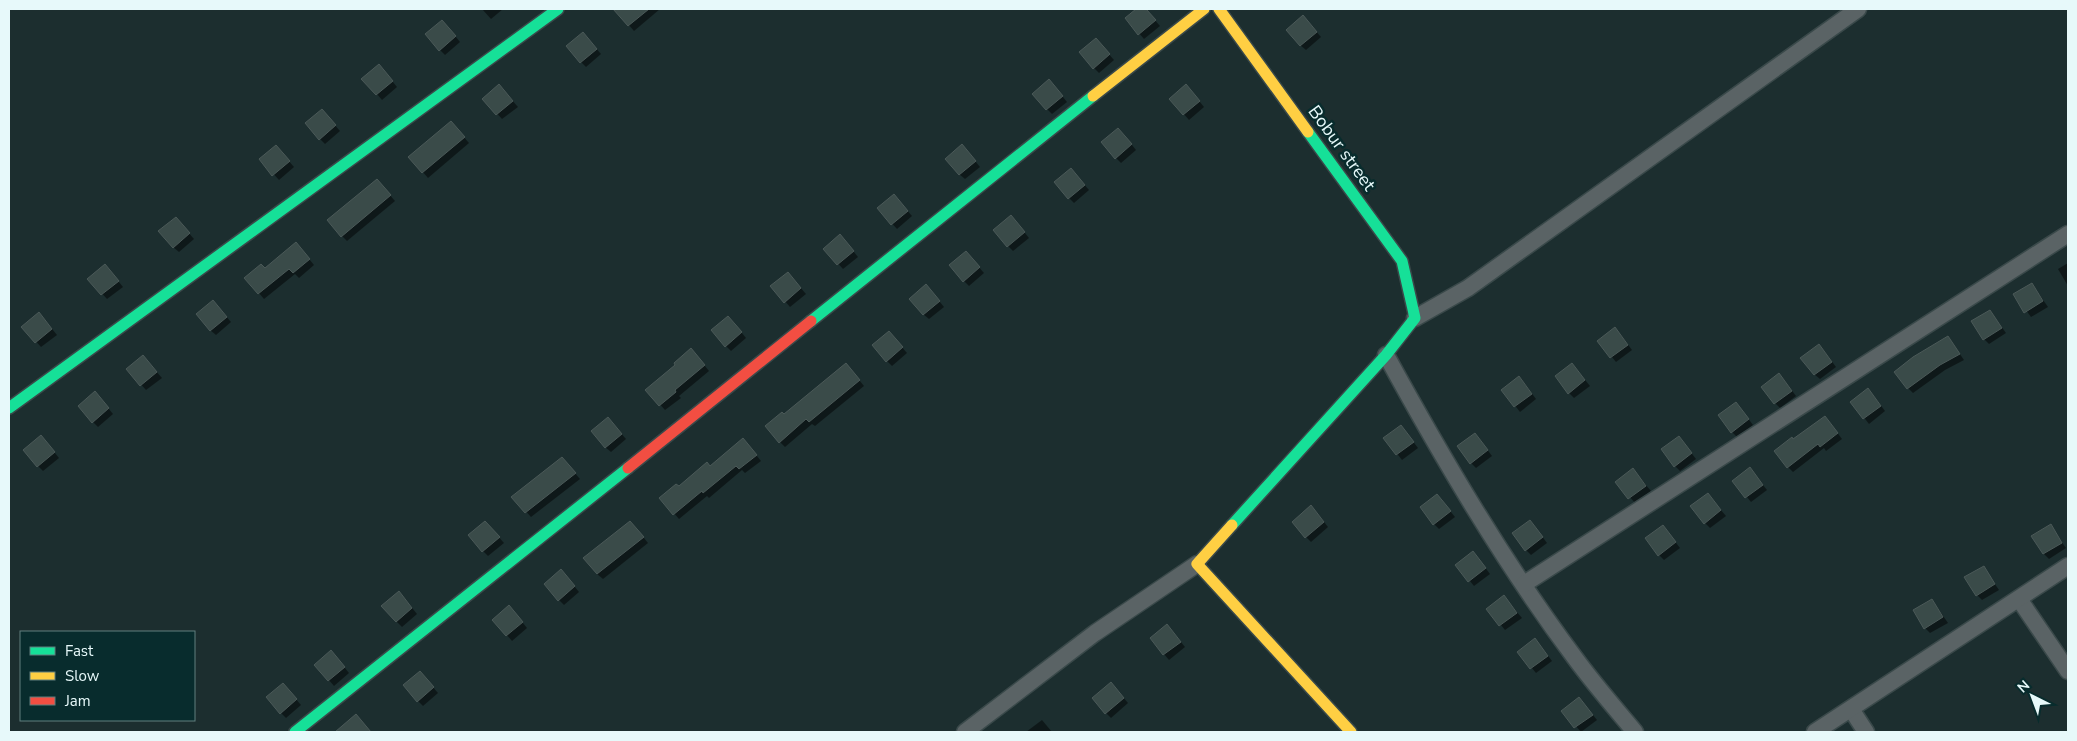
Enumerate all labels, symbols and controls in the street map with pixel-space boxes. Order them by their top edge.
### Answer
street label: Bobur street [1303,100,1382,196]
legend [20,631,195,721]
text: Fast [65,641,94,661]
text: Slow [65,666,100,686]
north arrow [2007,671,2057,721]
text: N [2013,676,2034,697]
text: Jam [64,691,91,711]

